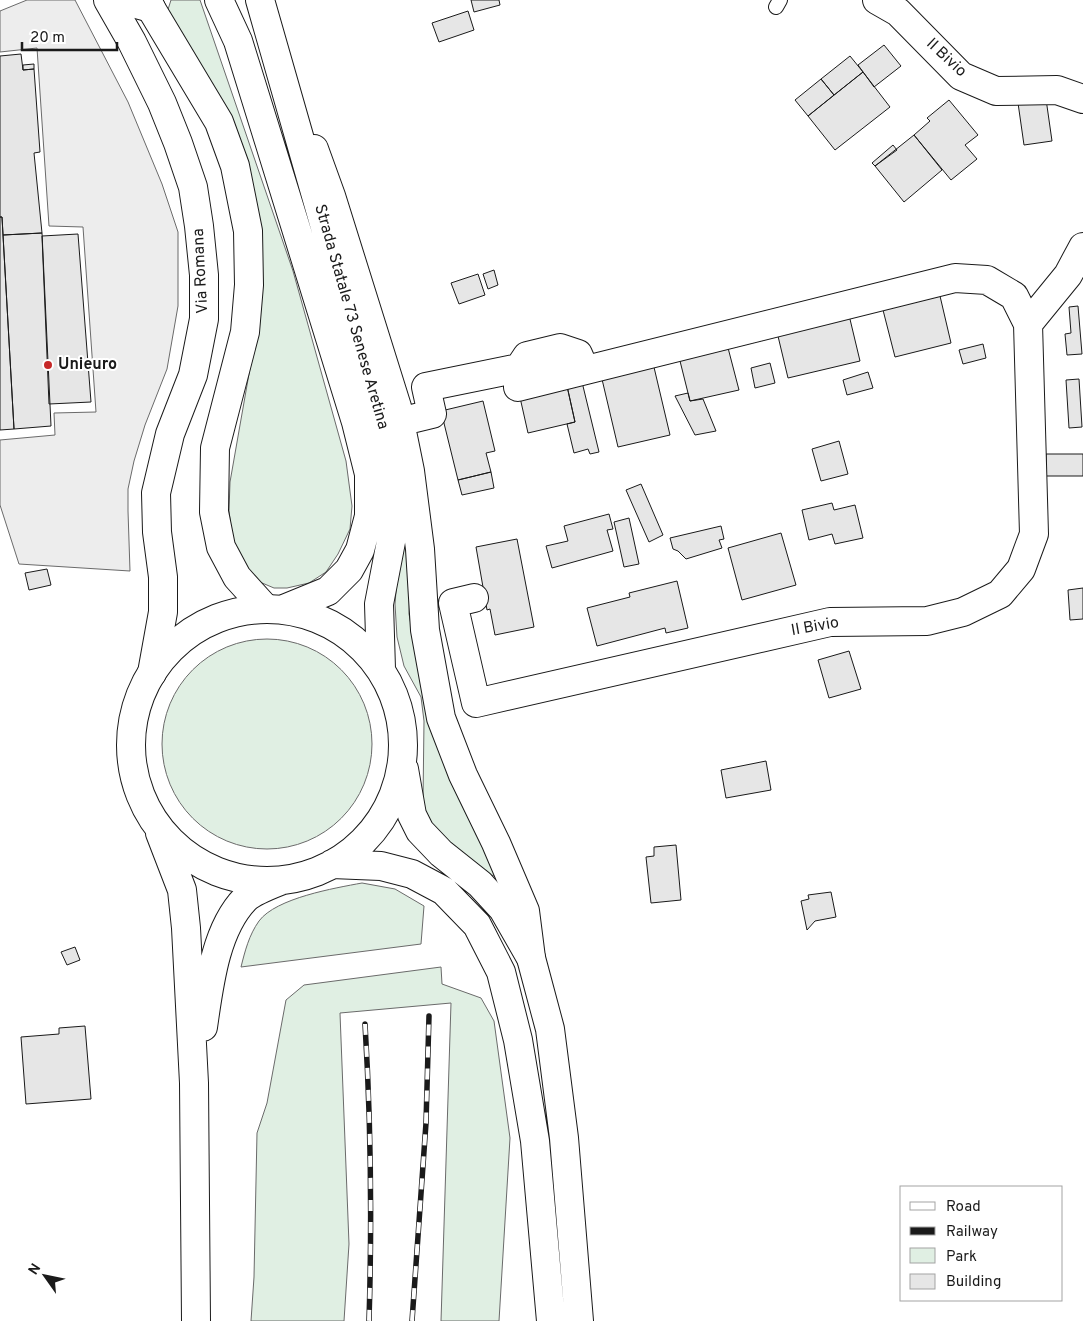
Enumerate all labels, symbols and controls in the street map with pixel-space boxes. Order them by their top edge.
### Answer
scale bar [22,20,118,52]
text: 20 m [30,29,65,48]
street label: Il Bivio [922,34,971,82]
street label: Strada Statale 73 Senese Aretina [309,202,393,432]
street label: Via Romana [189,228,213,314]
place label: Unieuro [58,355,117,375]
marker: Unieuro [42,359,54,371]
street label: Il Bivio [790,613,841,641]
legend [900,1186,1063,1301]
text: Road [946,1198,981,1217]
text: Railway [946,1223,998,1242]
text: Park [946,1248,977,1267]
north arrow [20,1251,70,1301]
text: N [25,1261,45,1279]
text: Building [946,1273,1001,1292]

